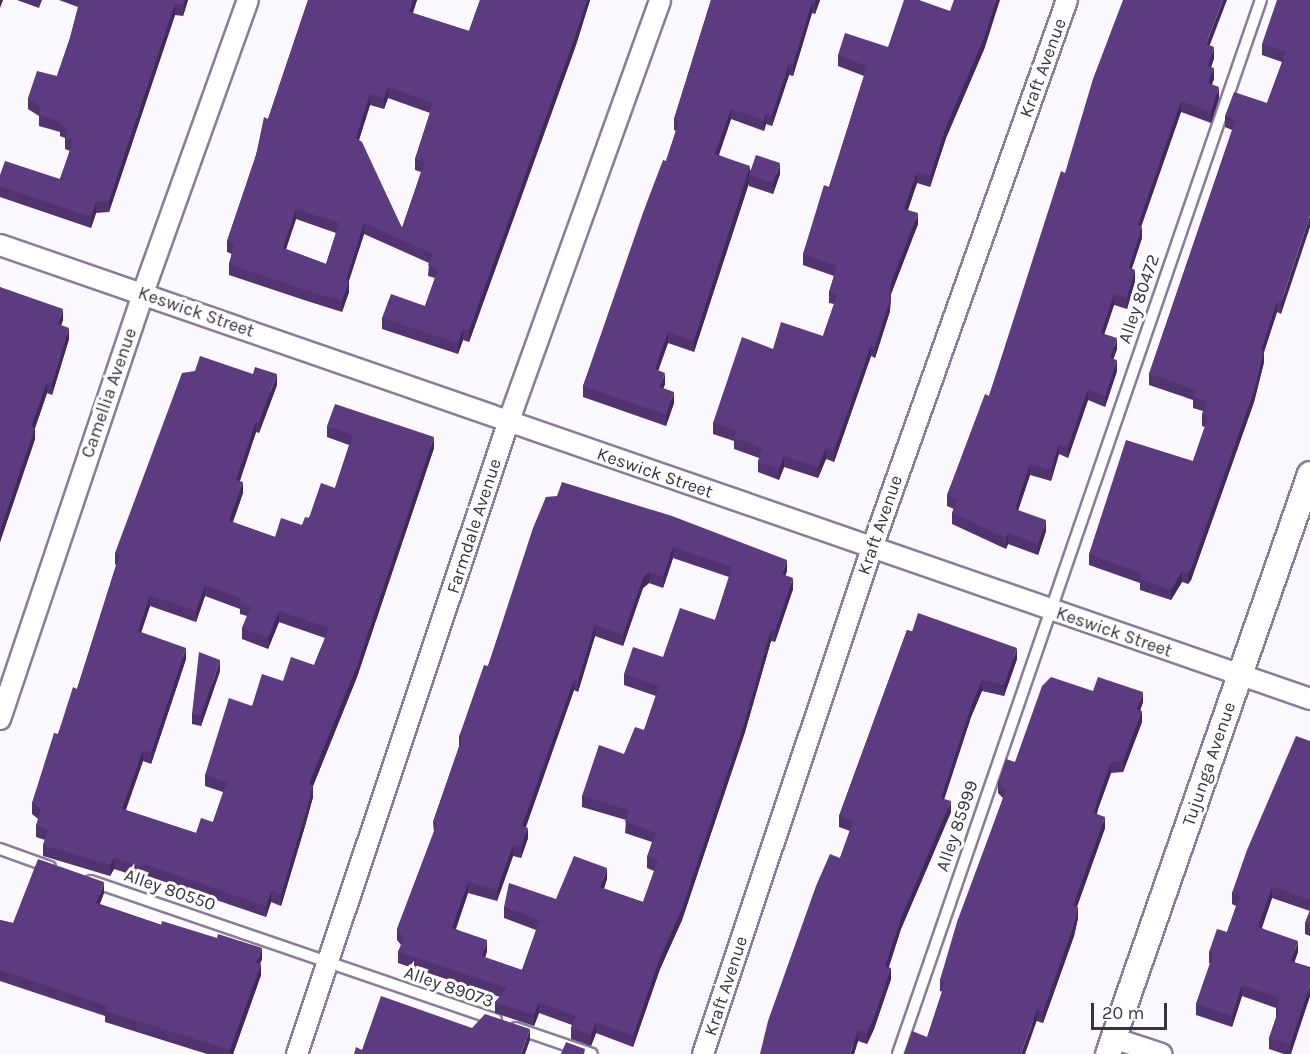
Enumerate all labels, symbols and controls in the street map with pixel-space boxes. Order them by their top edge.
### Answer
street label: Kraft Avenue [1015,16,1071,120]
street label: Alley 80472 [1114,252,1164,346]
street label: Keswick Street [135,282,257,342]
street label: Camellia Avenue [77,325,141,461]
street label: Keswick Street [594,443,716,503]
street label: Farmdale Avenue [442,456,506,596]
street label: Kraft Avenue [853,472,907,578]
street label: Keswick Street [1053,602,1175,662]
street label: Tujunga Avenue [1178,699,1240,829]
street label: Alley 85999 [931,778,983,874]
street label: Alley 80550 [122,864,218,916]
street label: Kraft Avenue [700,933,752,1039]
street label: Alley 89073 [401,962,497,1012]
scale bar [1094,991,1170,1029]
text: 20 m [1102,1002,1144,1024]

